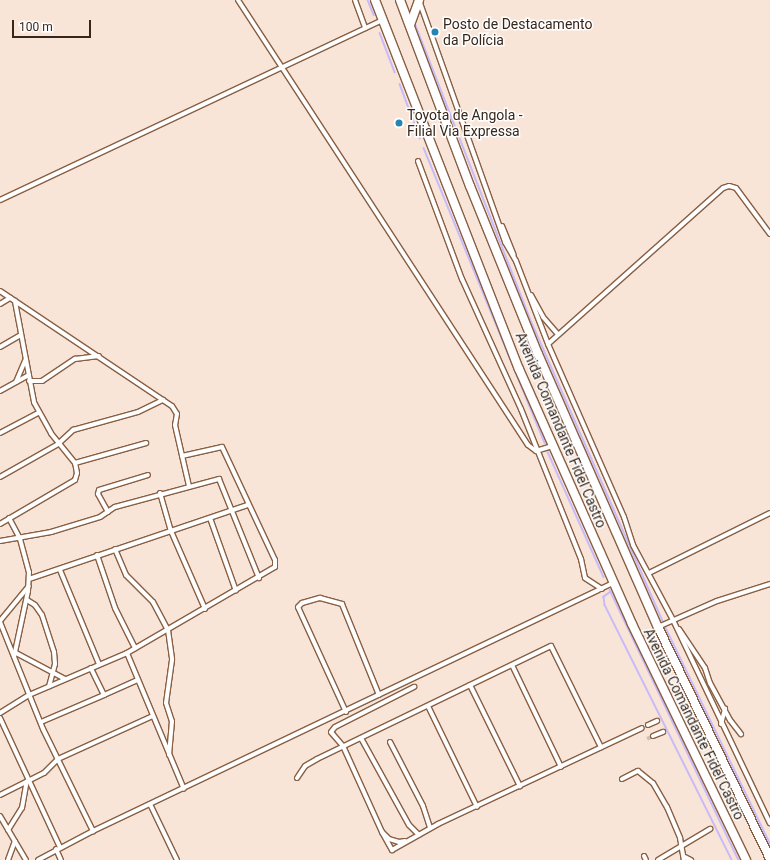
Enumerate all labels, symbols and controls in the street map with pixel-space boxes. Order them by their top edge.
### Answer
scale bar [14,12,93,38]
place label: Posto de Destacamento da Polícia [443,16,592,48]
text: 100 m [19,20,53,34]
marker: Posto de Destacamento da Polícia [430,27,440,37]
place label: Toyota de Angola - Filial Via Expressa [407,107,523,140]
marker: Toyota de Angola - Filial Via Expressa [394,118,404,128]
street label: Avenida Comandante Fidel Castro [512,330,610,530]
street label: Avenida Comandante Fidel Castro [640,626,748,822]

